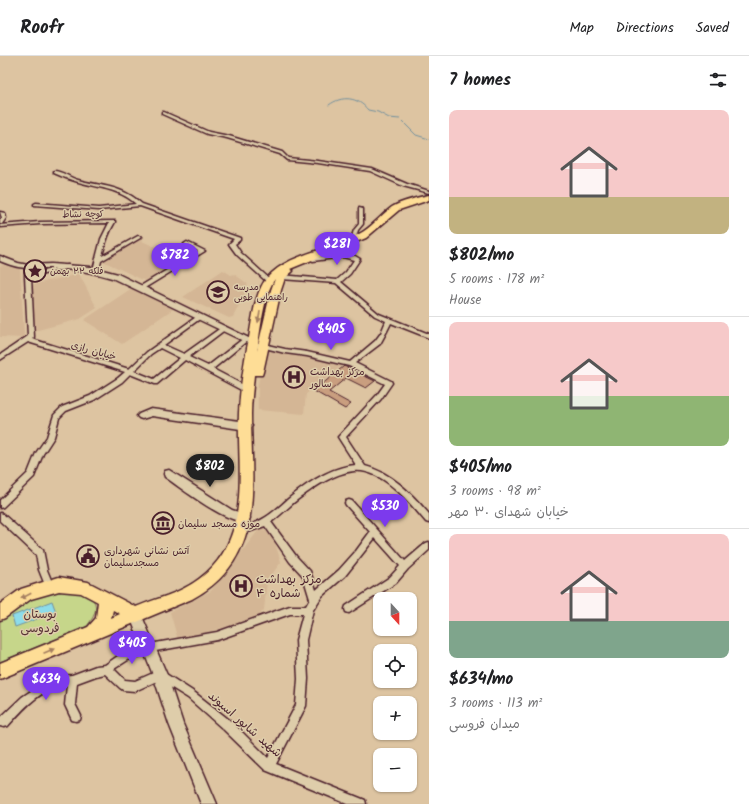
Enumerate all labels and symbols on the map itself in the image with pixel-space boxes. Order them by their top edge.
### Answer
street label: کوچه نشاط [62,207,104,222]
pin: $281 [313,232,361,266]
pin: $782 [151,243,199,277]
place icon: فلکه ۲۲ بهمن [22,258,48,284]
place label: فلکه ۲۲ بهمن [50,264,104,279]
school or university icon: مدرسه راهنمایی طوبی [205,279,231,305]
place label: مدرسه راهنمایی طوبی [234,280,288,305]
one-way arrow [256,311,262,323]
pin: $405 [307,317,355,351]
street label: خیابان رازی [69,337,118,365]
hospital icon: مرکز بهداشت سالور [281,364,307,390]
place label: مرکز بهداشت سالور [309,364,365,392]
pin: $802 [186,454,234,488]
pin: $530 [361,494,409,528]
museum icon: موزه مسجد سلیمان [150,510,176,536]
place label: موزه مسجد سلیمان [178,516,260,532]
public building icon: آتش نشانی شهرداری مسجدسلیمان [75,543,101,569]
place label: آتش نشانی شهرداری مسجدسلیمان [104,543,190,571]
place label: مرکز بهداشت شماره ۴ [256,570,321,603]
hospital icon: مرکز بهداشت شماره ۴ [228,573,254,599]
north arrow [373,592,417,636]
one-way arrow [20,593,32,599]
park label: بوستان فردوسی [21,605,59,638]
pin: $405 [108,631,156,665]
one-way arrow [43,648,54,654]
pin: $634 [22,667,70,701]
street label: شهید شاپور اسیوند [203,687,286,762]

